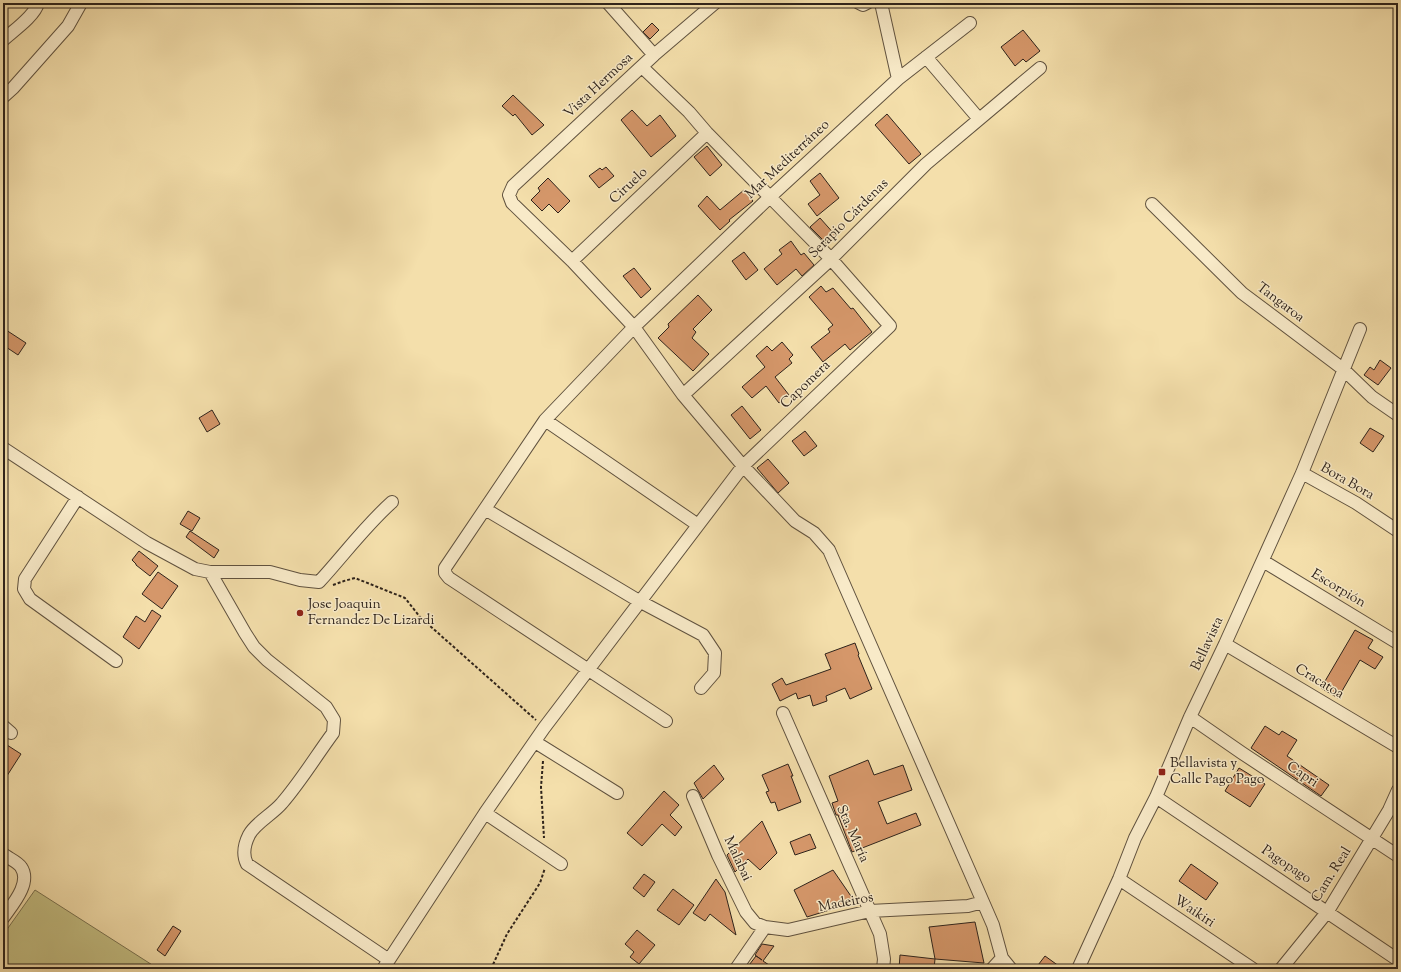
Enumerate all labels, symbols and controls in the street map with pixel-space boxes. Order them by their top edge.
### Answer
street label: Vista Hermosa [560,48,638,123]
street label: Mar Mediterráneo [741,115,835,204]
street label: Ciruelo [605,163,653,209]
street label: Serapio Cárdenas [804,174,894,264]
street label: Tangaroa [1252,278,1309,328]
street label: Capomera [777,356,836,414]
street label: Bora Bora [1316,458,1378,506]
street label: Escorpión [1307,565,1369,613]
place label: Jose Joaquin Fernandez De Lizardi [307,595,434,631]
marker: Jose Joaquin Fernandez De Lizardi [295,608,305,618]
street label: Bellavista [1187,613,1229,674]
street label: Cracatoa [1291,659,1348,705]
place label: Bellavista y Calle Pago Pago [1170,754,1265,790]
street label: Capri [1282,757,1322,793]
marker: Bellavista y Calle Pago Pago [1157,767,1167,777]
street label: Sta. María [830,802,874,866]
street label: Malabai [718,833,756,885]
street label: Pagopago [1257,841,1315,889]
street label: Cam. Real [1307,843,1357,907]
street label: Madeiros [817,888,875,918]
street label: Waikiri [1169,891,1219,933]

